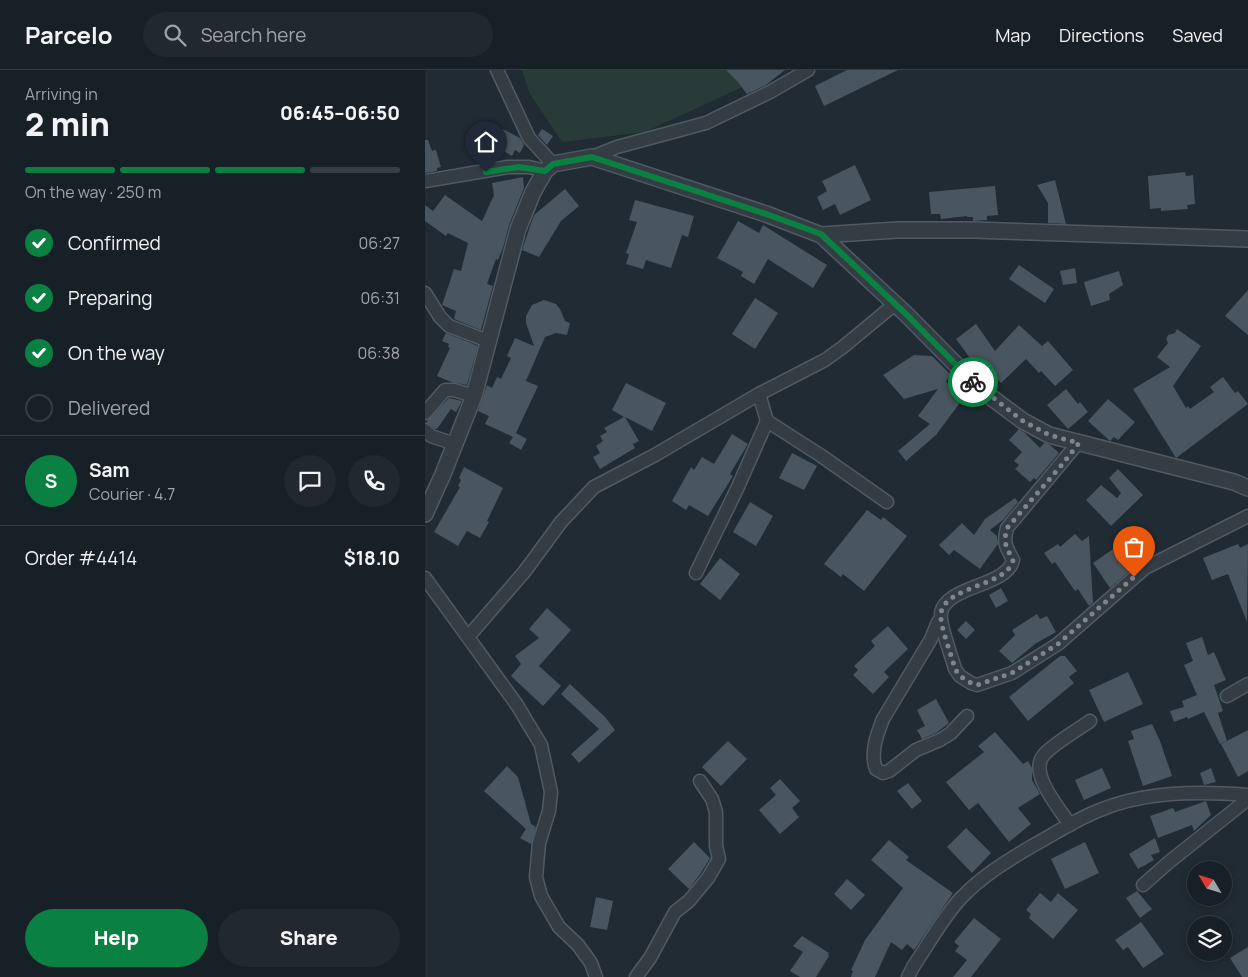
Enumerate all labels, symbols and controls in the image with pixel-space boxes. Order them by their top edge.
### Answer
search box [143,12,493,57]
text: Parcelo [25,18,113,51]
icon: search [161,21,189,49]
text: Search here [201,22,306,48]
text: Map [995,23,1031,47]
text: Directions [1059,23,1144,47]
text: Saved [1172,23,1223,47]
text: Arriving in [25,83,98,105]
text: 06:45–06:50 [280,100,400,126]
text: 2 min [25,102,110,146]
pin [465,121,507,172]
icon: home [472,128,500,156]
text: On the way · 250 m [25,181,161,203]
icon: check [25,229,53,257]
text: Confirmed [68,230,161,256]
text: 06:27 [358,232,400,254]
icon: check [25,284,53,312]
text: Preparing [68,285,153,311]
text: 06:31 [360,287,400,309]
icon: check [25,339,53,367]
text: On the way [68,340,165,366]
text: 06:38 [357,342,400,364]
courier [948,357,998,407]
icon: bike [959,368,987,396]
text: Delivered [68,395,150,421]
button: chat [284,455,336,507]
button: phone [348,455,400,507]
text: Sam [89,457,130,483]
text: S [45,468,57,494]
text: Courier · 4.7 [89,483,175,505]
pin [1113,526,1155,577]
icon: bag [1120,533,1148,561]
text: Order #4414 [25,545,137,571]
text: $18.10 [344,545,400,571]
north arrow [1187,861,1233,906]
map controls [1187,861,1232,961]
button: Help [25,909,208,967]
button: Share [218,909,400,967]
button: layers [1187,916,1232,961]

